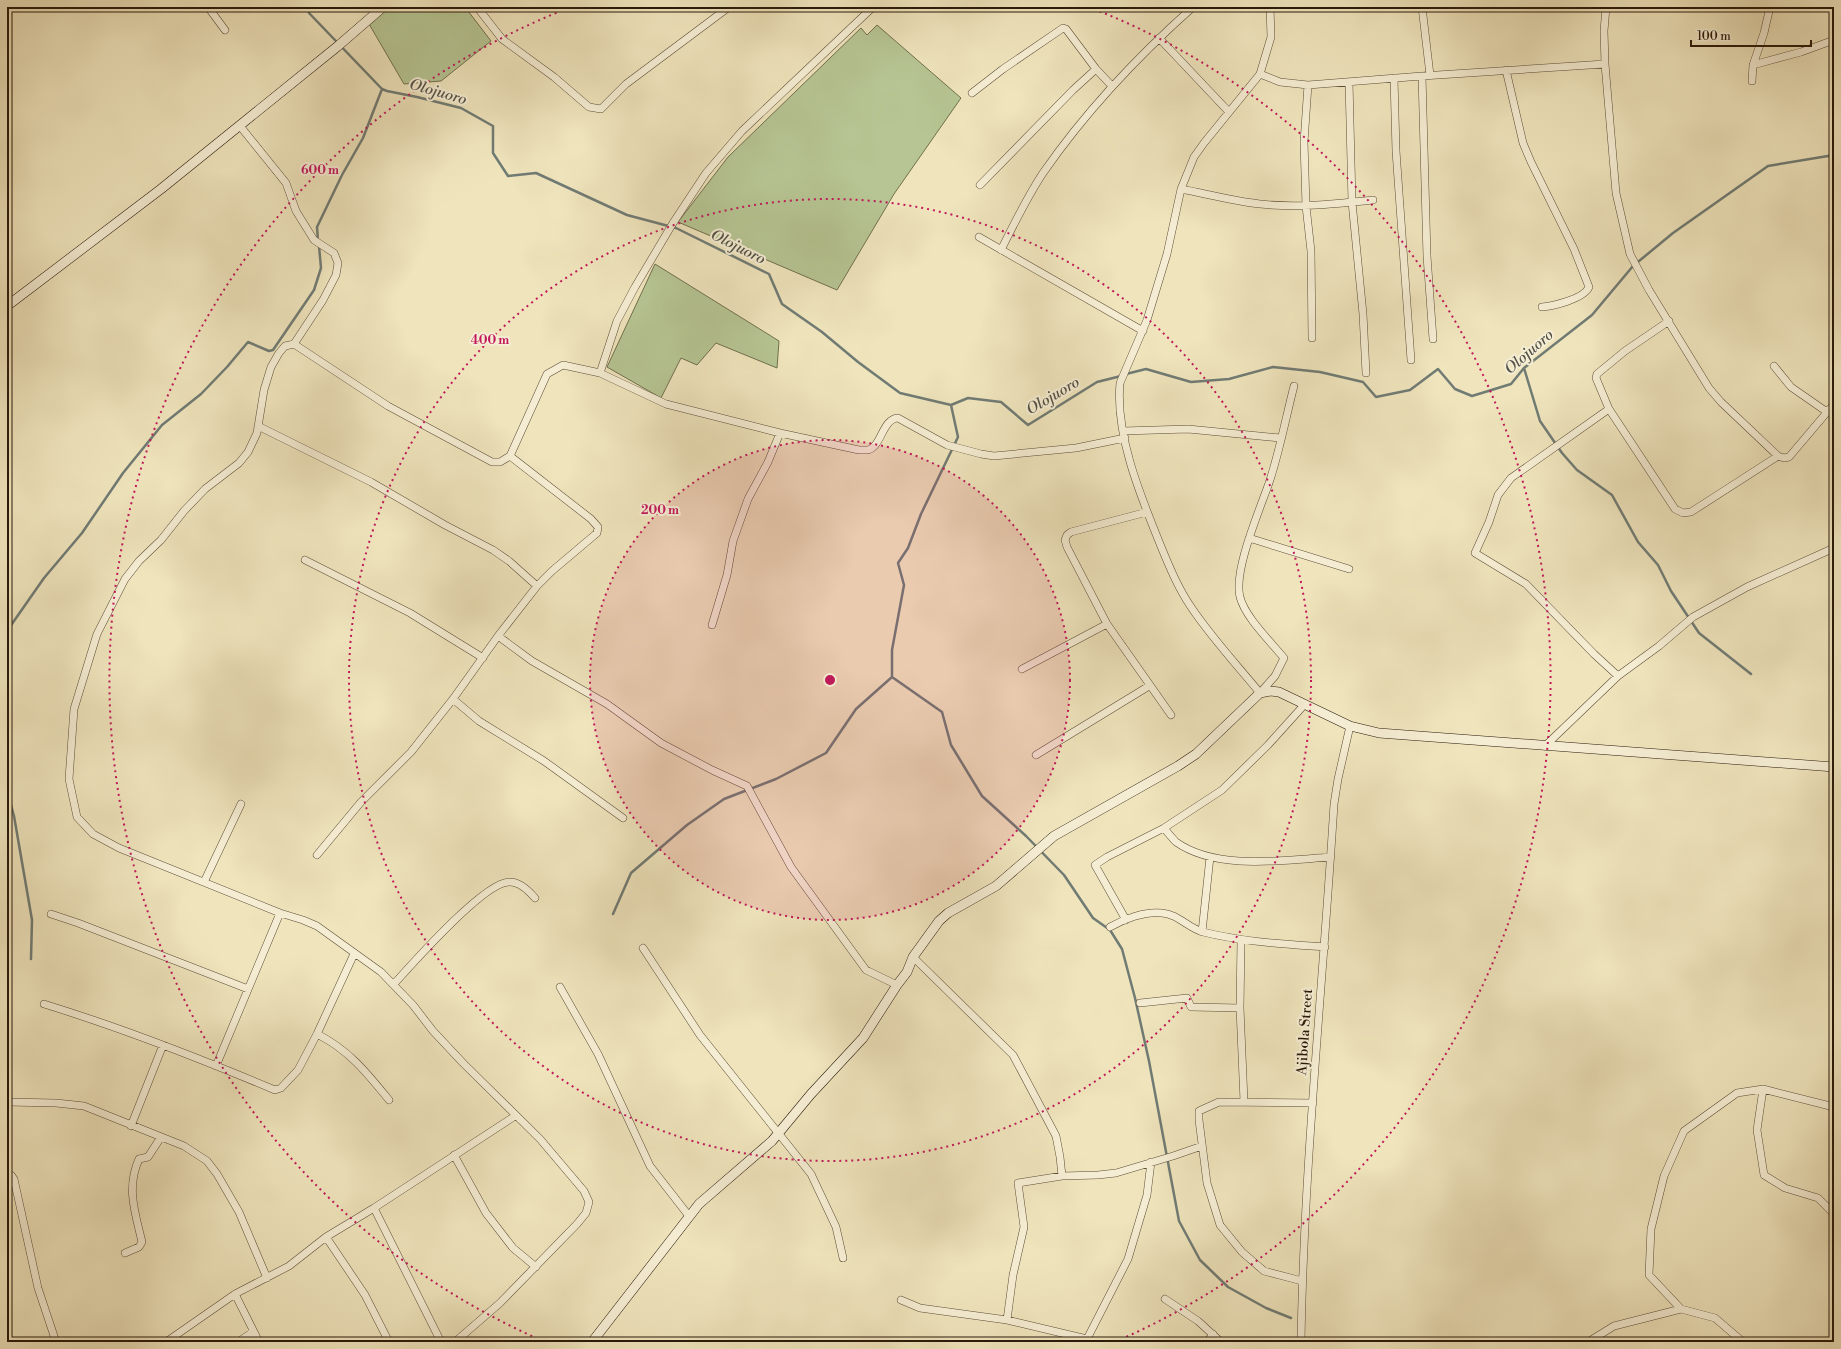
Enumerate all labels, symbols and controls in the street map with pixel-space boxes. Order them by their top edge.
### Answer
scale bar [1691,22,1811,48]
text: 100 m [1697,29,1731,44]
water label: Olojuoro [407,75,469,109]
text: 600 m [301,163,339,178]
water label: Olojuoro [707,225,769,269]
water label: Olojuoro [1501,325,1558,378]
text: 400 m [471,333,509,348]
water label: Olojuoro [1023,373,1083,419]
text: 200 m [641,503,679,518]
centre of rings [823,673,837,687]
street label: Ajibola Street [1293,988,1317,1077]

